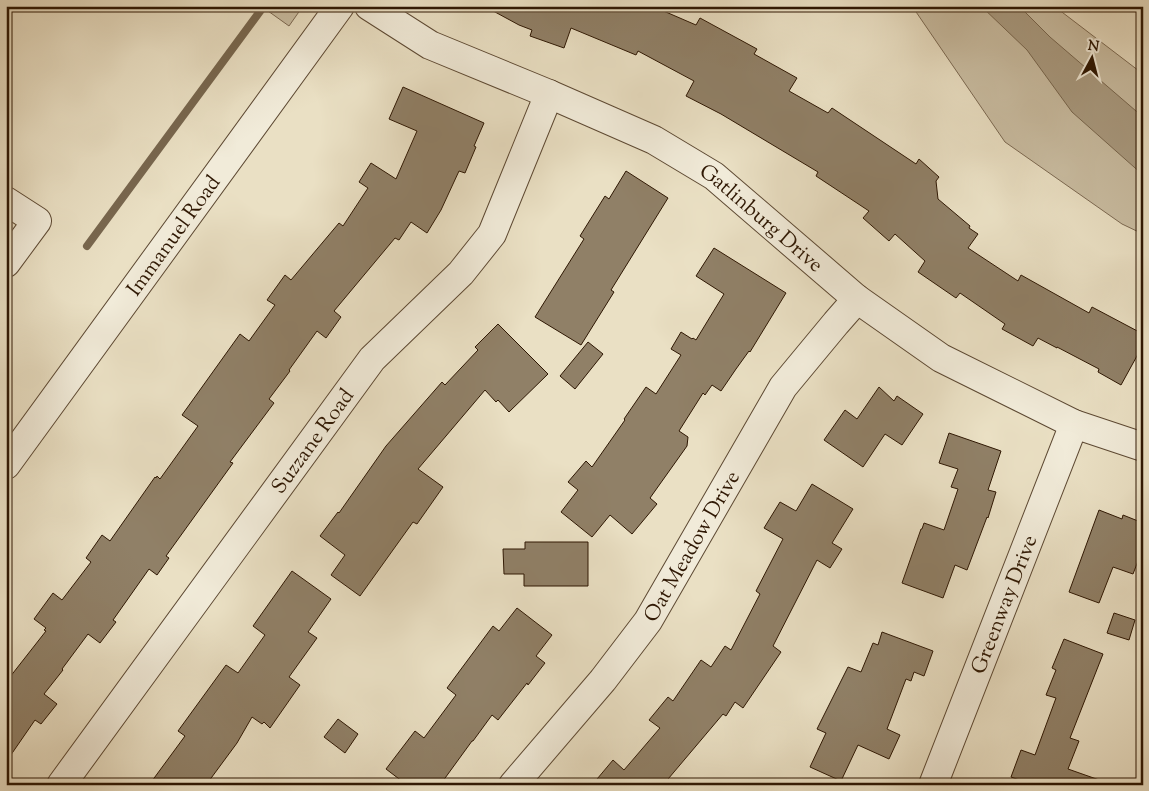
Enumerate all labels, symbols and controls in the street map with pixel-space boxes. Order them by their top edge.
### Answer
north arrow [1066,32,1116,82]
text: N [1087,36,1100,58]
street label: Gatlinburg Drive [693,158,829,281]
street label: Immanuel Road [121,170,229,303]
street label: Suzzane Road [265,383,363,501]
street label: Oat Meadow Drive [637,466,749,628]
street label: Greenway Drive [965,531,1046,679]

